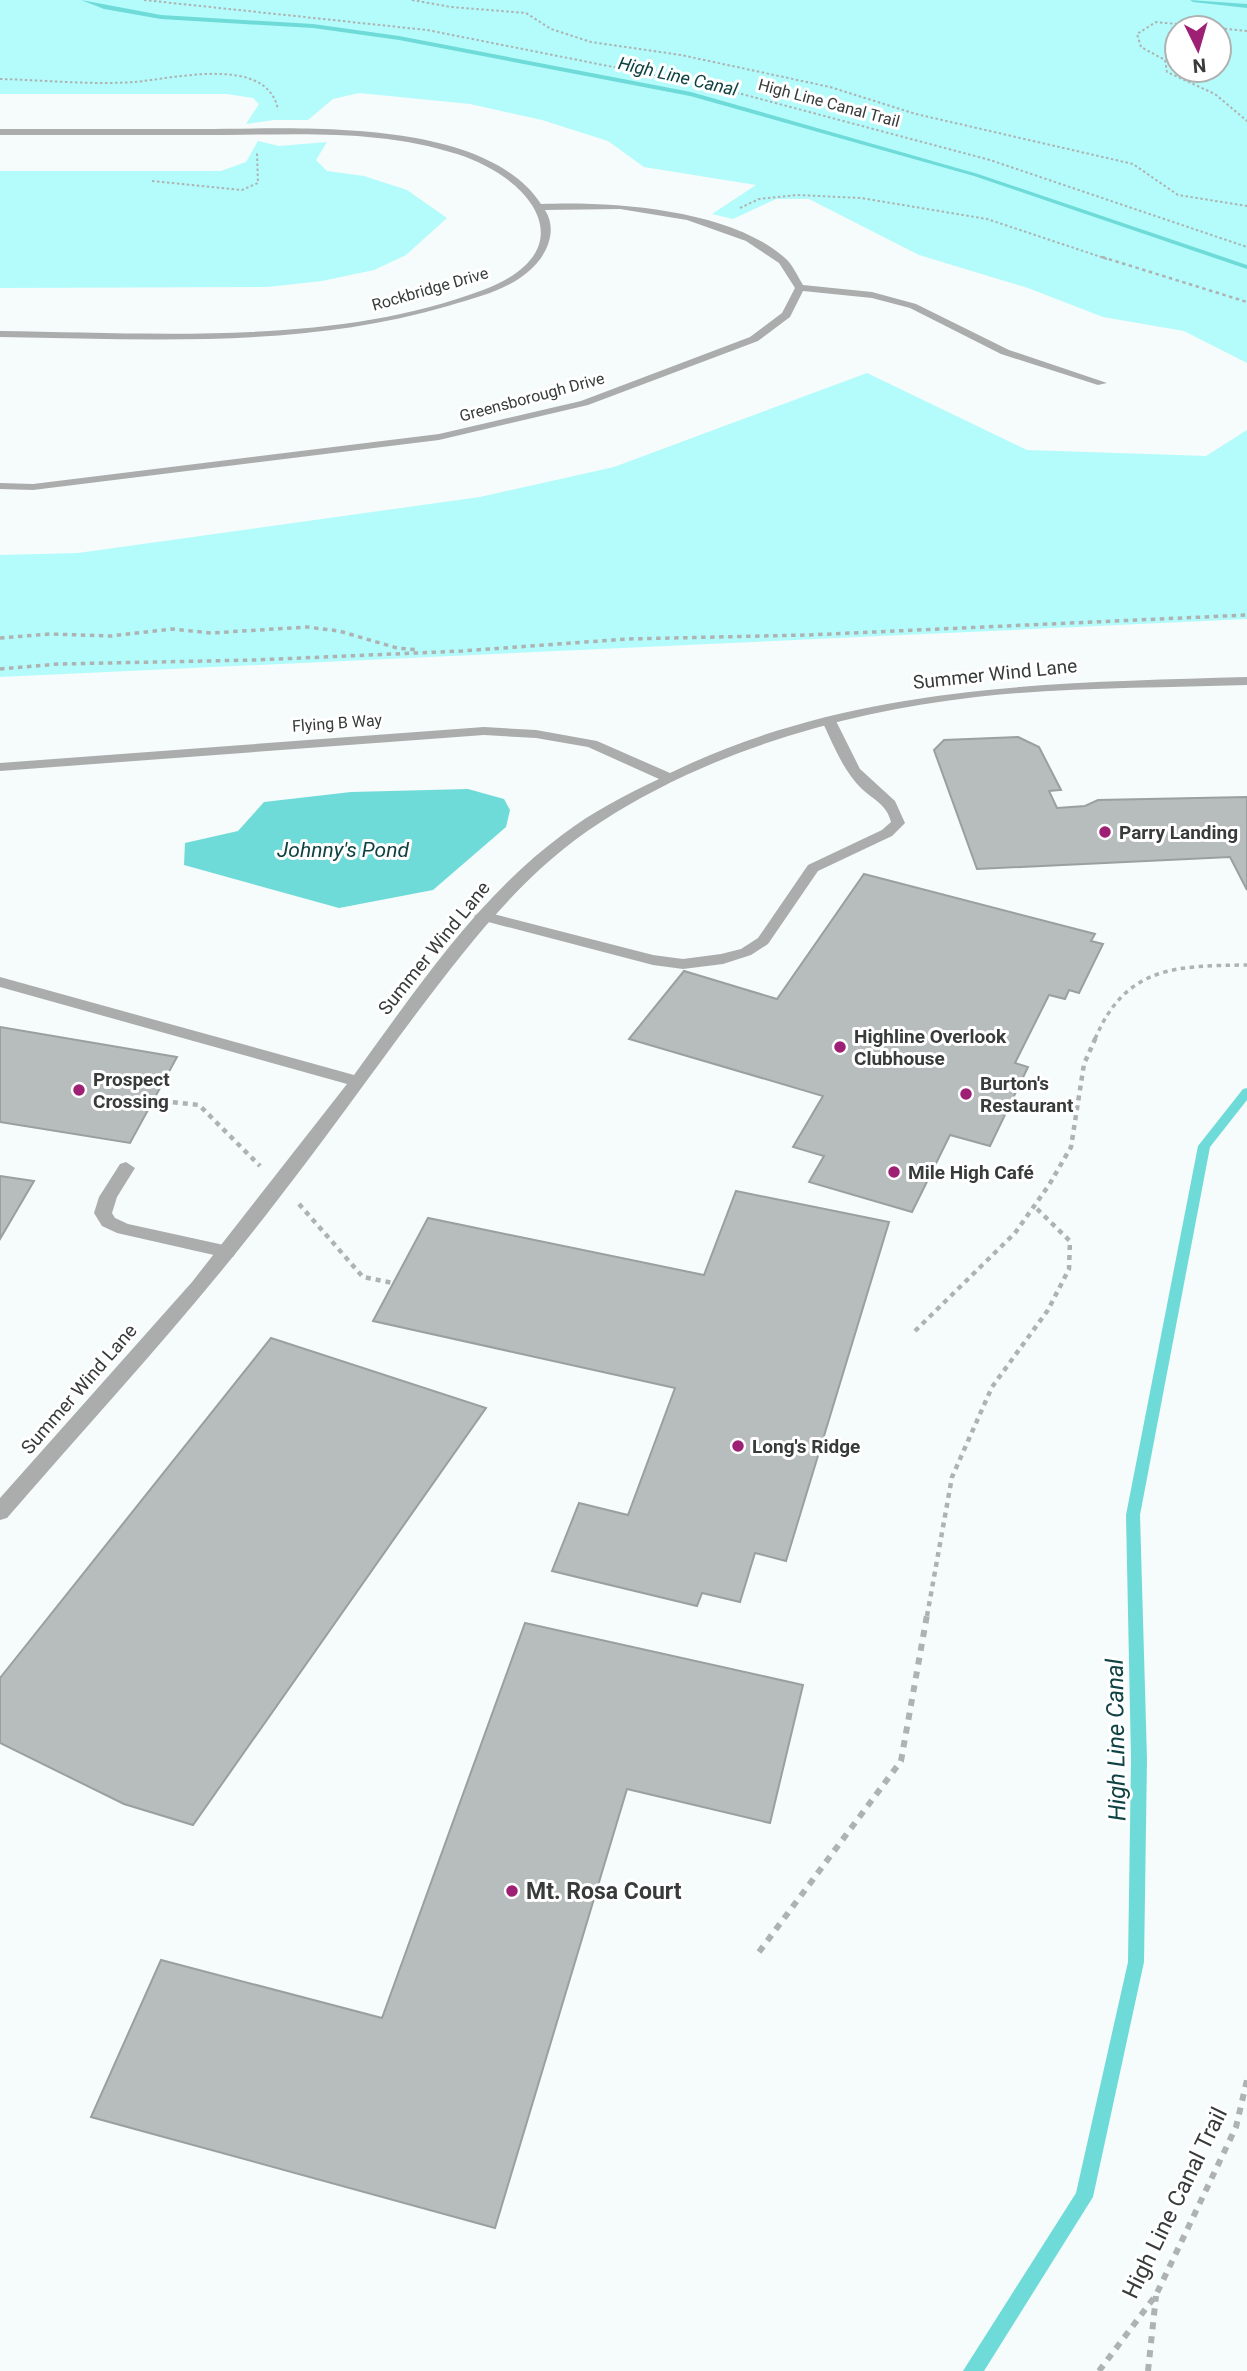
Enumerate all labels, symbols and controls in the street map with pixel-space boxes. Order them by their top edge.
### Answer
north arrow [1163,14,1233,84]
water label: High Line Canal [616,52,740,100]
text: N [1192,53,1207,77]
street label: High Line Canal Trail [756,75,902,131]
street label: Rockbridge Drive [370,263,490,315]
street label: Greensborough Drive [457,369,607,425]
street label: Summer Wind Lane [912,654,1078,694]
street label: Flying B Way [291,710,383,736]
place label: Parry Landing [1119,821,1238,844]
marker: Parry Landing [1097,824,1113,840]
water label: Johnny's Pond [277,838,409,862]
street label: Summer Wind Lane [373,877,495,1019]
place label: Highline Overlook Clubhouse [854,1025,1007,1070]
marker: Highline Overlook Clubhouse [832,1039,848,1055]
place label: Prospect Crossing [93,1068,170,1113]
place label: Burton's Restaurant [980,1072,1074,1117]
marker: Prospect Crossing [71,1082,87,1098]
marker: Burton's Restaurant [958,1086,974,1102]
place label: Mile High Café [908,1161,1034,1184]
marker: Mile High Café [886,1164,902,1180]
street label: Summer Wind Lane [16,1319,142,1459]
place label: Long's Ridge [752,1435,860,1458]
marker: Long's Ridge [730,1438,746,1454]
water label: High Line Canal [1101,1658,1131,1821]
place label: Mt. Rosa Court [526,1878,682,1905]
marker: Mt. Rosa Court [504,1883,520,1899]
street label: High Line Canal Trail [1117,2103,1233,2303]

